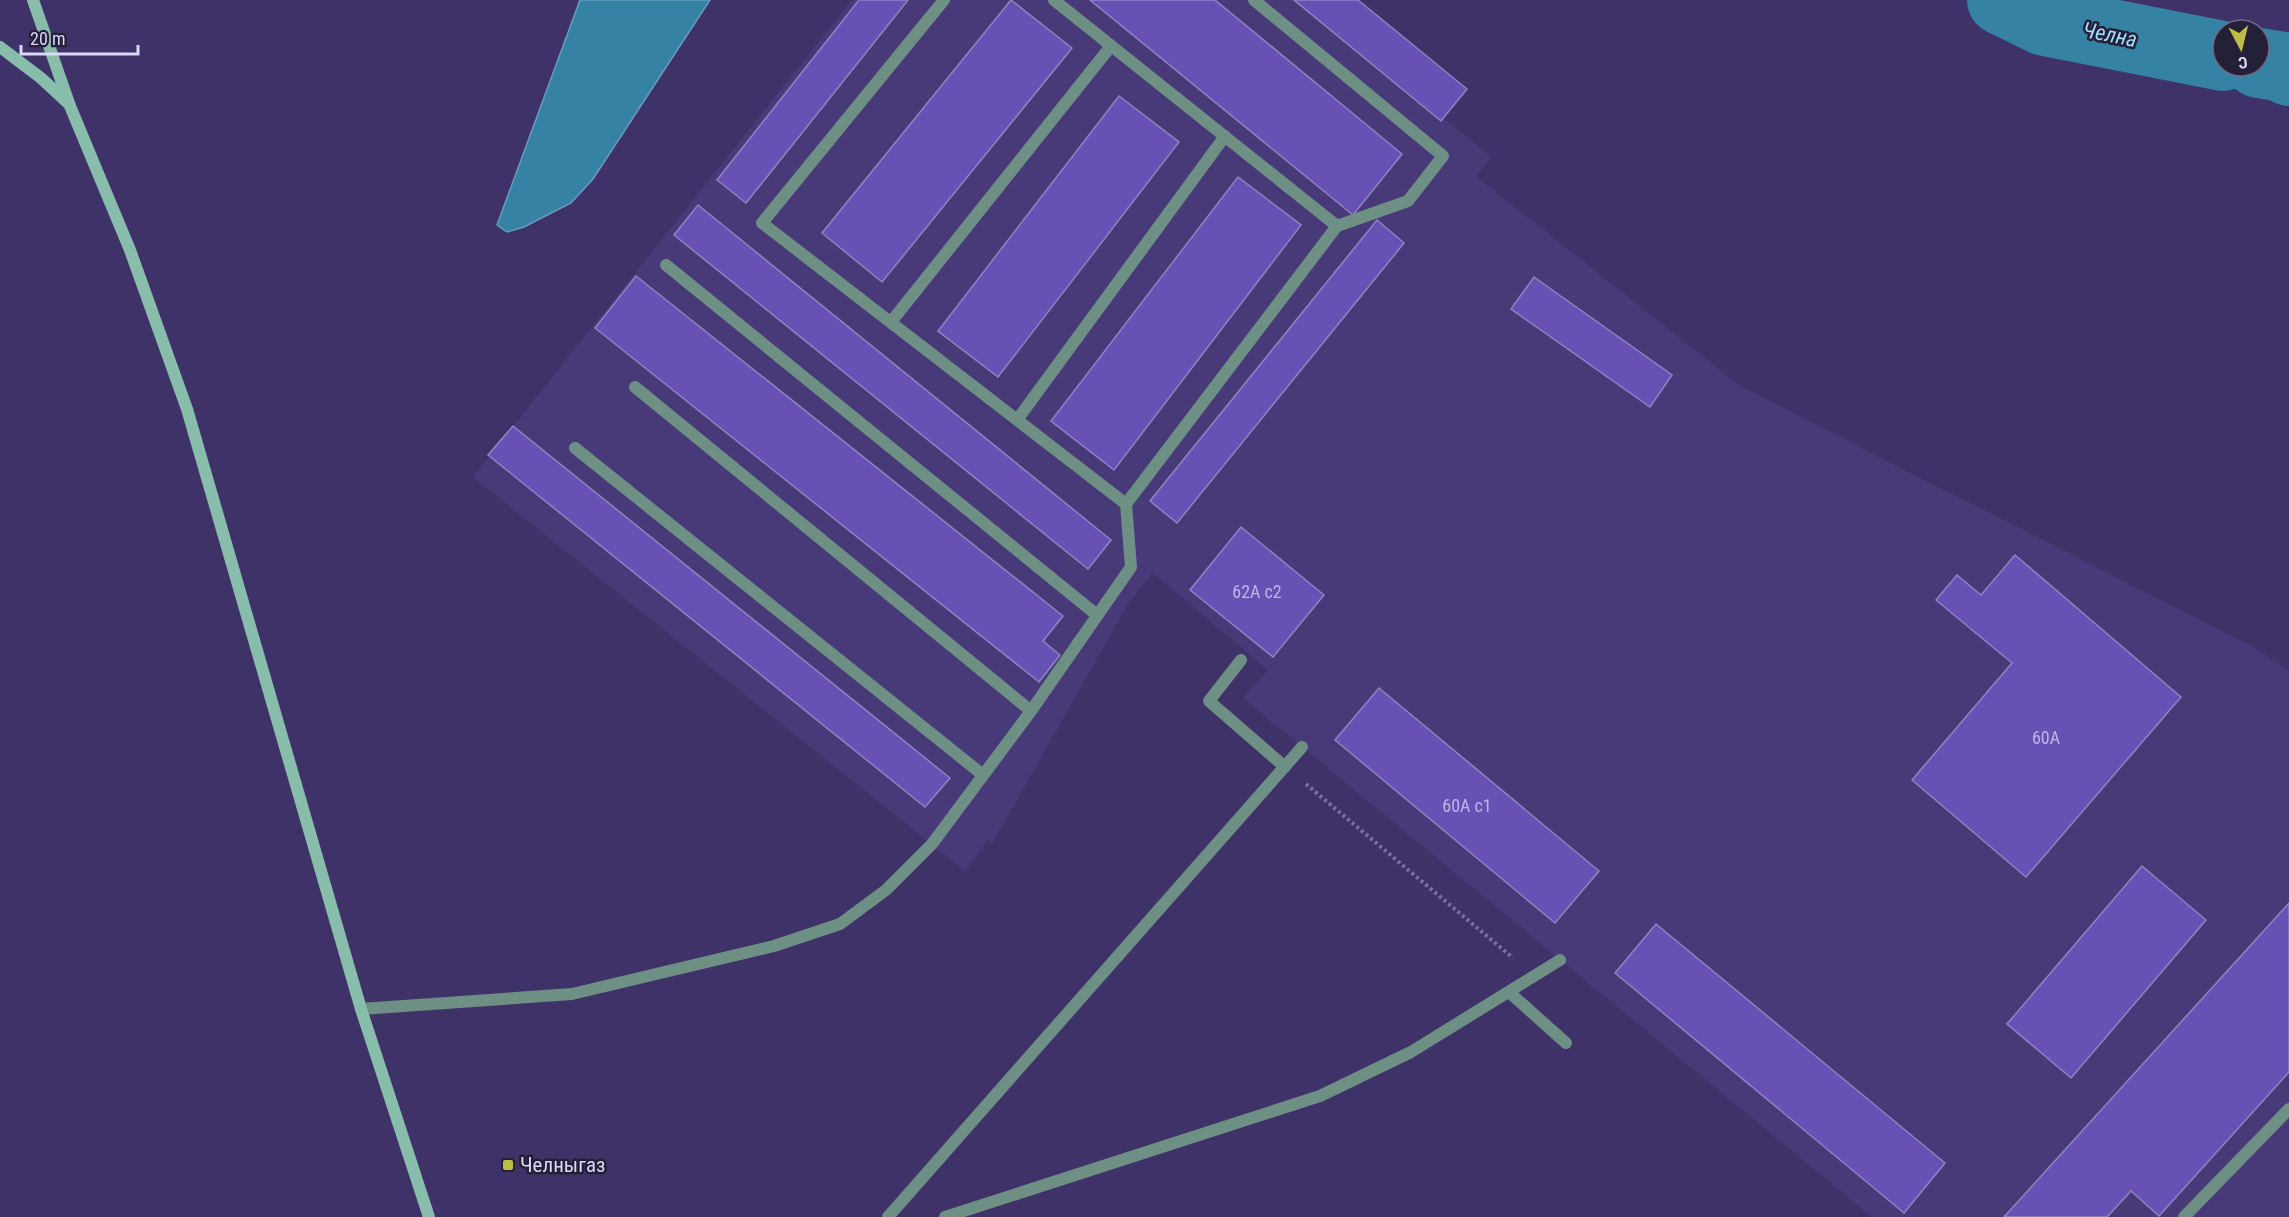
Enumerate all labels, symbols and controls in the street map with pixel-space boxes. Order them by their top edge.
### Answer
water label: Челна [2081,17,2139,52]
scale bar [21,18,138,56]
north arrow [2211,18,2271,78]
text: 20 m [30,28,65,49]
text: С [2237,52,2248,72]
house number: 62А с2 [1232,581,1282,602]
house number: 60А [2032,727,2061,748]
house number: 60А с1 [1442,795,1492,816]
place label: Челныгаз [520,1153,605,1177]
marker: Челныгаз [501,1158,515,1172]

